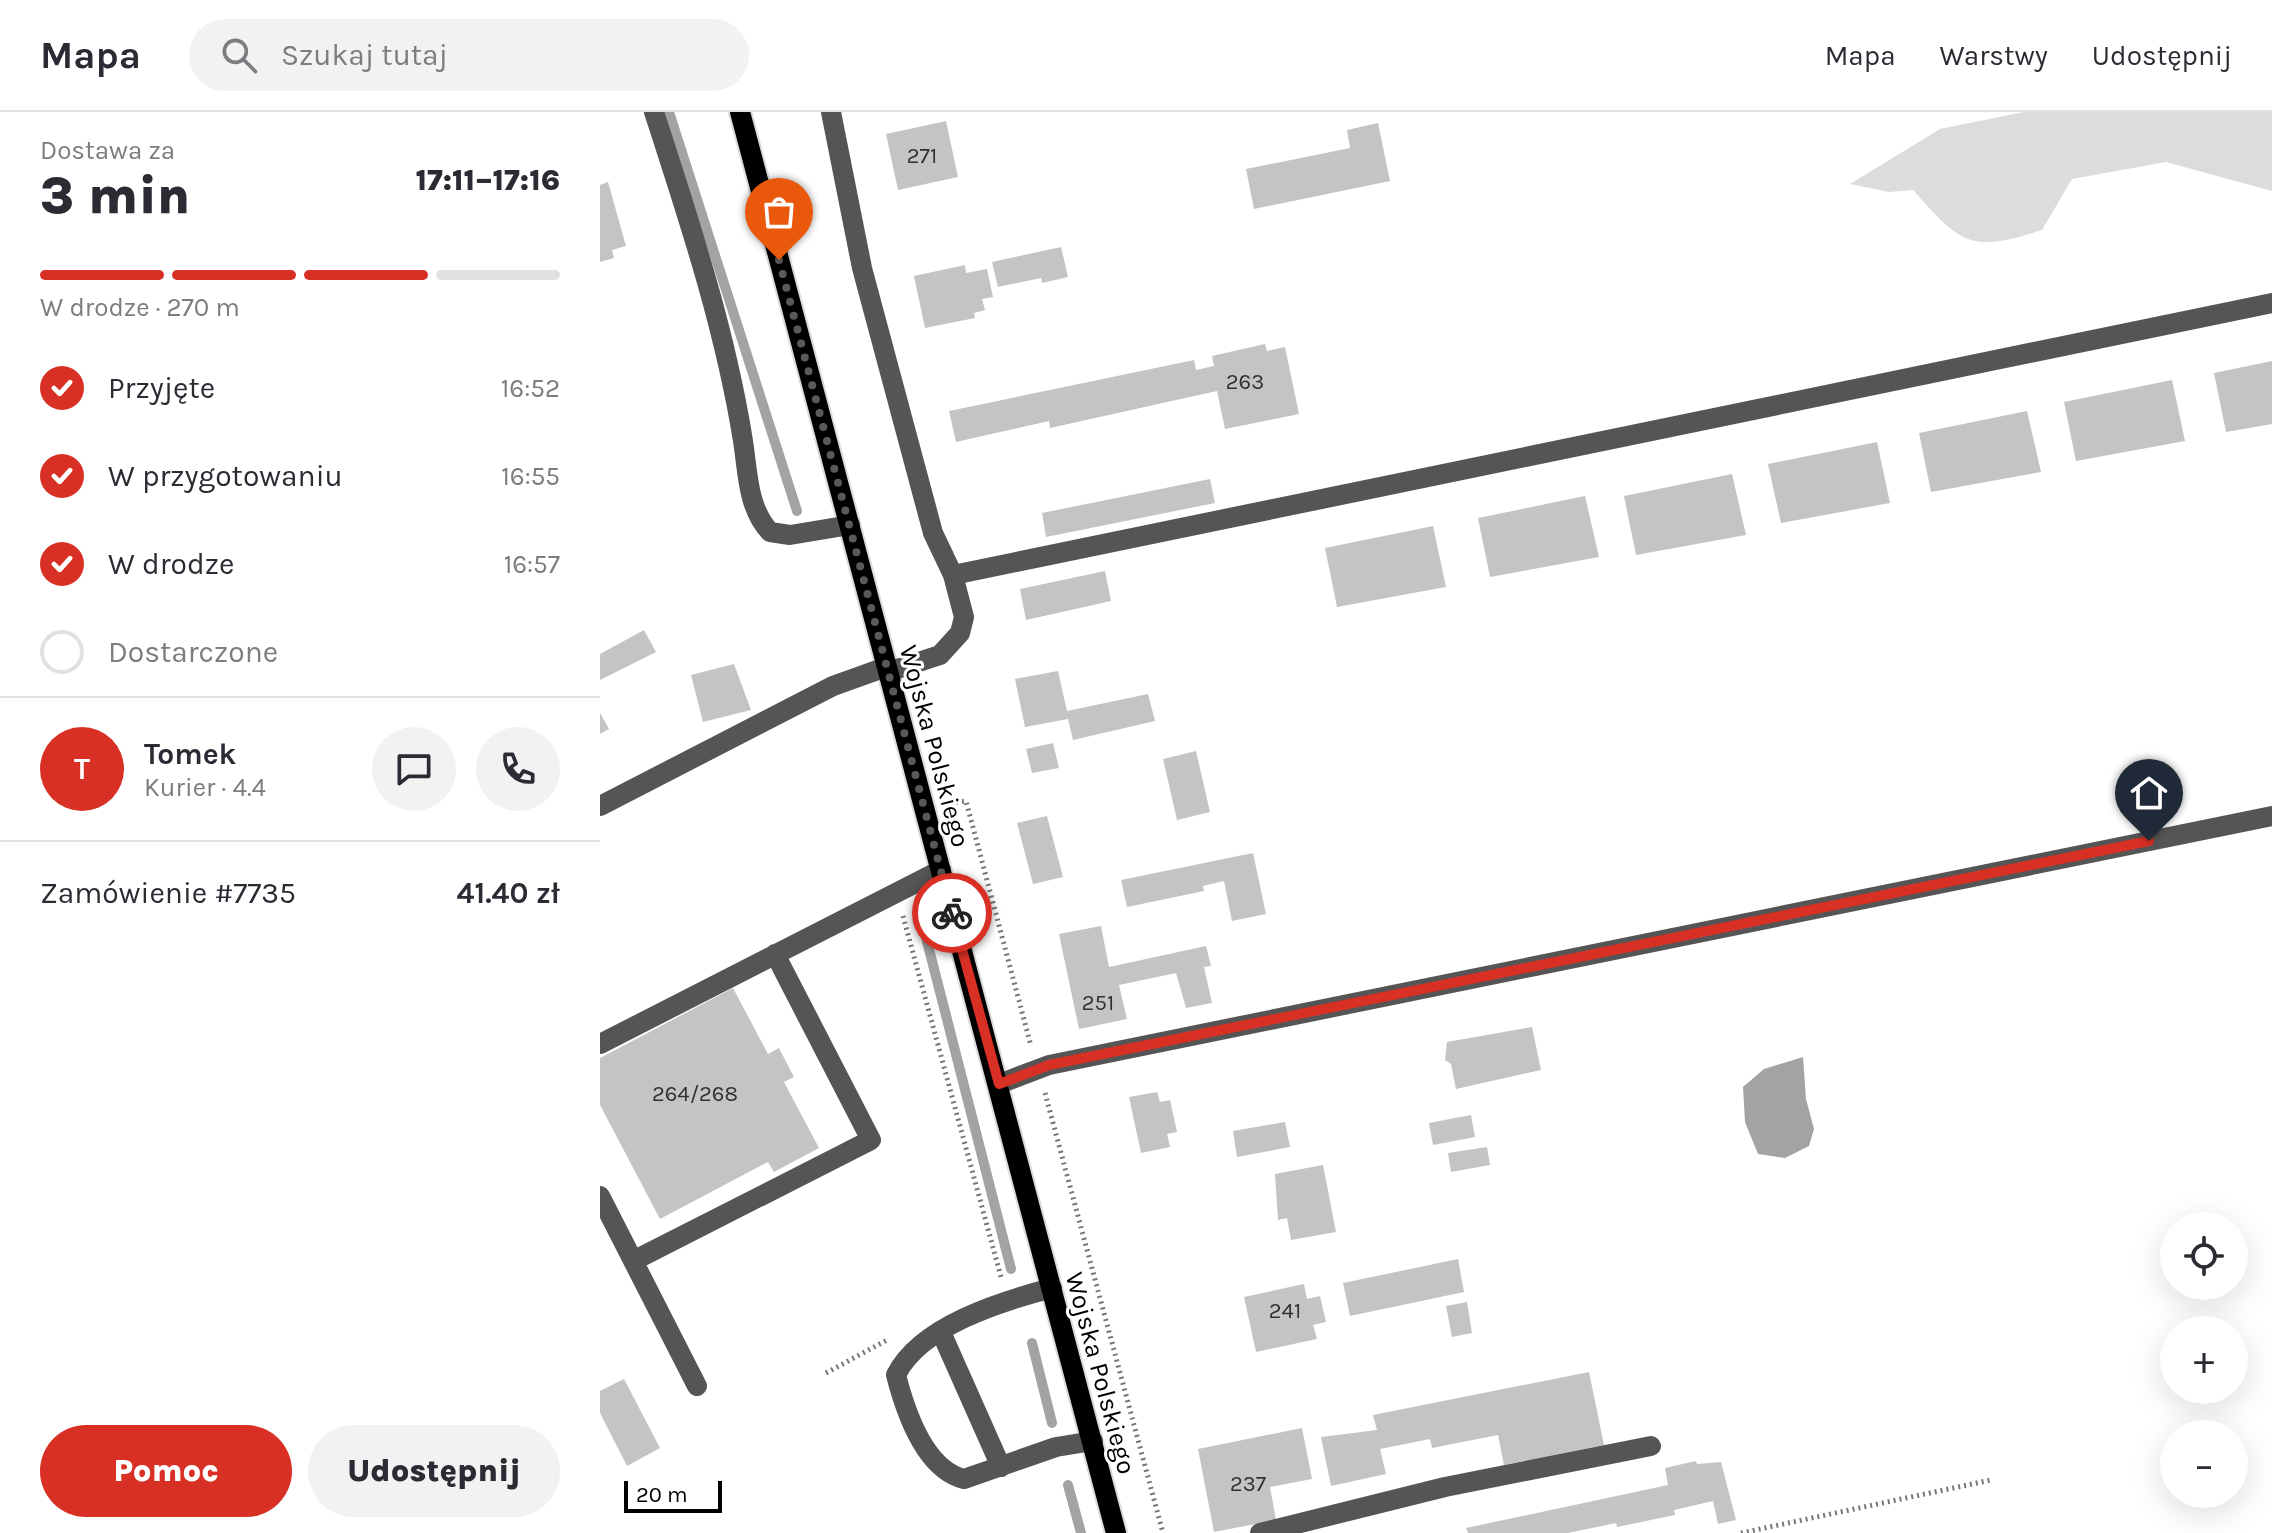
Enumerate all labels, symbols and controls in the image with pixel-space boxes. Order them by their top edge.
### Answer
search box [189,19,749,91]
text: Mapa [40,33,141,78]
icon: search [217,33,261,77]
text: Szukaj tutaj [281,37,448,73]
text: Mapa [1825,39,1896,72]
text: Warstwy [1940,39,2048,72]
text: Udostępnij [2092,39,2232,72]
text: Dostawa za [40,135,175,166]
house number: 271 [907,143,937,169]
text: 17:11–17:16 [415,162,560,198]
text: 3 min [40,165,190,226]
pin [745,178,813,260]
icon: bag [757,190,801,234]
text: W drodze · 270 m [40,292,240,323]
icon: check [40,366,84,410]
house number: 263 [1226,369,1264,395]
text: Przyjęte [108,370,215,406]
text: 16:52 [501,373,560,404]
icon: check [40,454,84,498]
text: W przygotowaniu [108,458,343,494]
text: 16:55 [501,461,560,492]
icon: check [40,542,84,586]
text: W drodze [108,546,234,582]
text: 16:57 [504,549,560,580]
text: Dostarczone [108,634,278,670]
street label: Wojska Polskiego [893,642,976,850]
button: chat [372,727,456,811]
button: phone [476,727,560,811]
text: Tomek [144,736,236,772]
text: T [74,751,90,787]
pin [2115,759,2183,841]
icon: home [2127,771,2171,815]
text: Kurier · 4.4 [144,772,266,803]
courier [912,873,992,953]
text: Zamówienie #7735 [40,875,296,911]
text: 41.40 zł [457,875,560,911]
icon: bike [930,891,974,935]
house number: 251 [1082,990,1114,1016]
house number: 264/268 [652,1081,738,1107]
map controls [2160,1212,2248,1508]
button: locate [2160,1212,2248,1300]
street label: Wojska Polskiego [1059,1269,1142,1477]
house number: 241 [1269,1298,1301,1324]
button: + [2160,1316,2248,1404]
button: − [2160,1420,2248,1508]
button: Pomoc [40,1425,292,1517]
button: Udostępnij [308,1425,560,1517]
house number: 237 [1230,1471,1266,1497]
scale bar [624,1477,722,1513]
text: 20 m [636,1482,688,1508]

